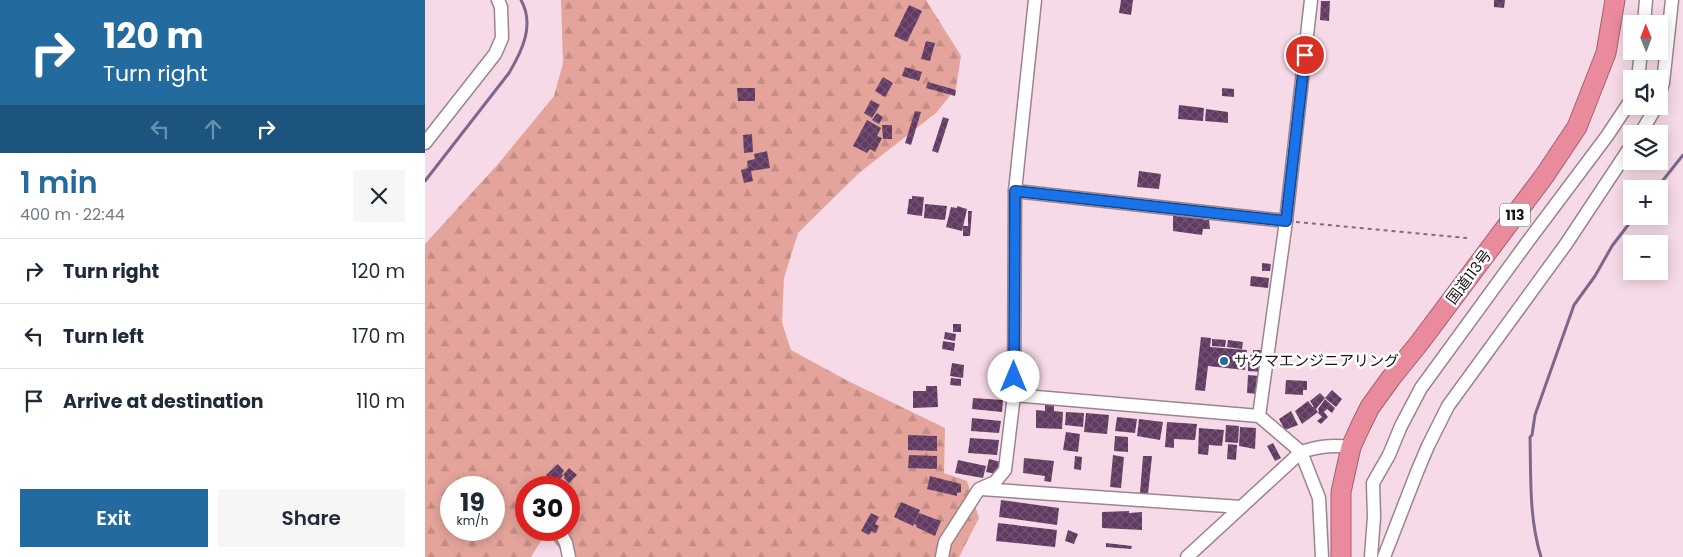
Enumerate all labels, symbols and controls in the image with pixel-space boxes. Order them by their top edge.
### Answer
text: 120 m [103,11,203,60]
north arrow [1623,15,1667,60]
map controls [1623,15,1668,280]
icon: right [20,20,85,85]
pin [1284,34,1326,76]
icon: arrive [1291,41,1319,69]
text: Turn right [103,58,208,89]
button: sound [1623,70,1668,115]
icon: left [146,115,174,143]
icon: ahead [199,115,227,143]
icon: right [252,115,280,143]
button: layers [1623,125,1668,170]
text: 1 min [20,161,98,204]
button: close [353,170,405,222]
button: + [1623,180,1668,225]
text: 400 m · 22:44 [20,203,125,226]
road number: 113 [1500,204,1530,226]
button: − [1623,235,1668,280]
street label: 国道113号 [1441,245,1496,308]
icon: right [20,257,48,285]
text: Turn right [63,258,159,285]
text: 120 m [351,258,405,285]
icon: left [20,322,48,350]
text: Turn left [63,323,144,350]
text: 170 m [352,323,405,350]
position arrow [987,350,1039,402]
place label: サクマエンジニアリング [1234,350,1399,371]
marker: サクマエンジニアリング [1218,355,1230,367]
icon: arrive [20,387,48,415]
text: Arrive at destination [63,388,264,415]
text: 110 m [356,388,405,415]
speed limit sign: 30 [515,476,580,541]
text: 19 [460,485,485,520]
button: Exit [20,489,208,547]
button: Share [218,489,405,547]
text: km/h [457,512,488,529]

